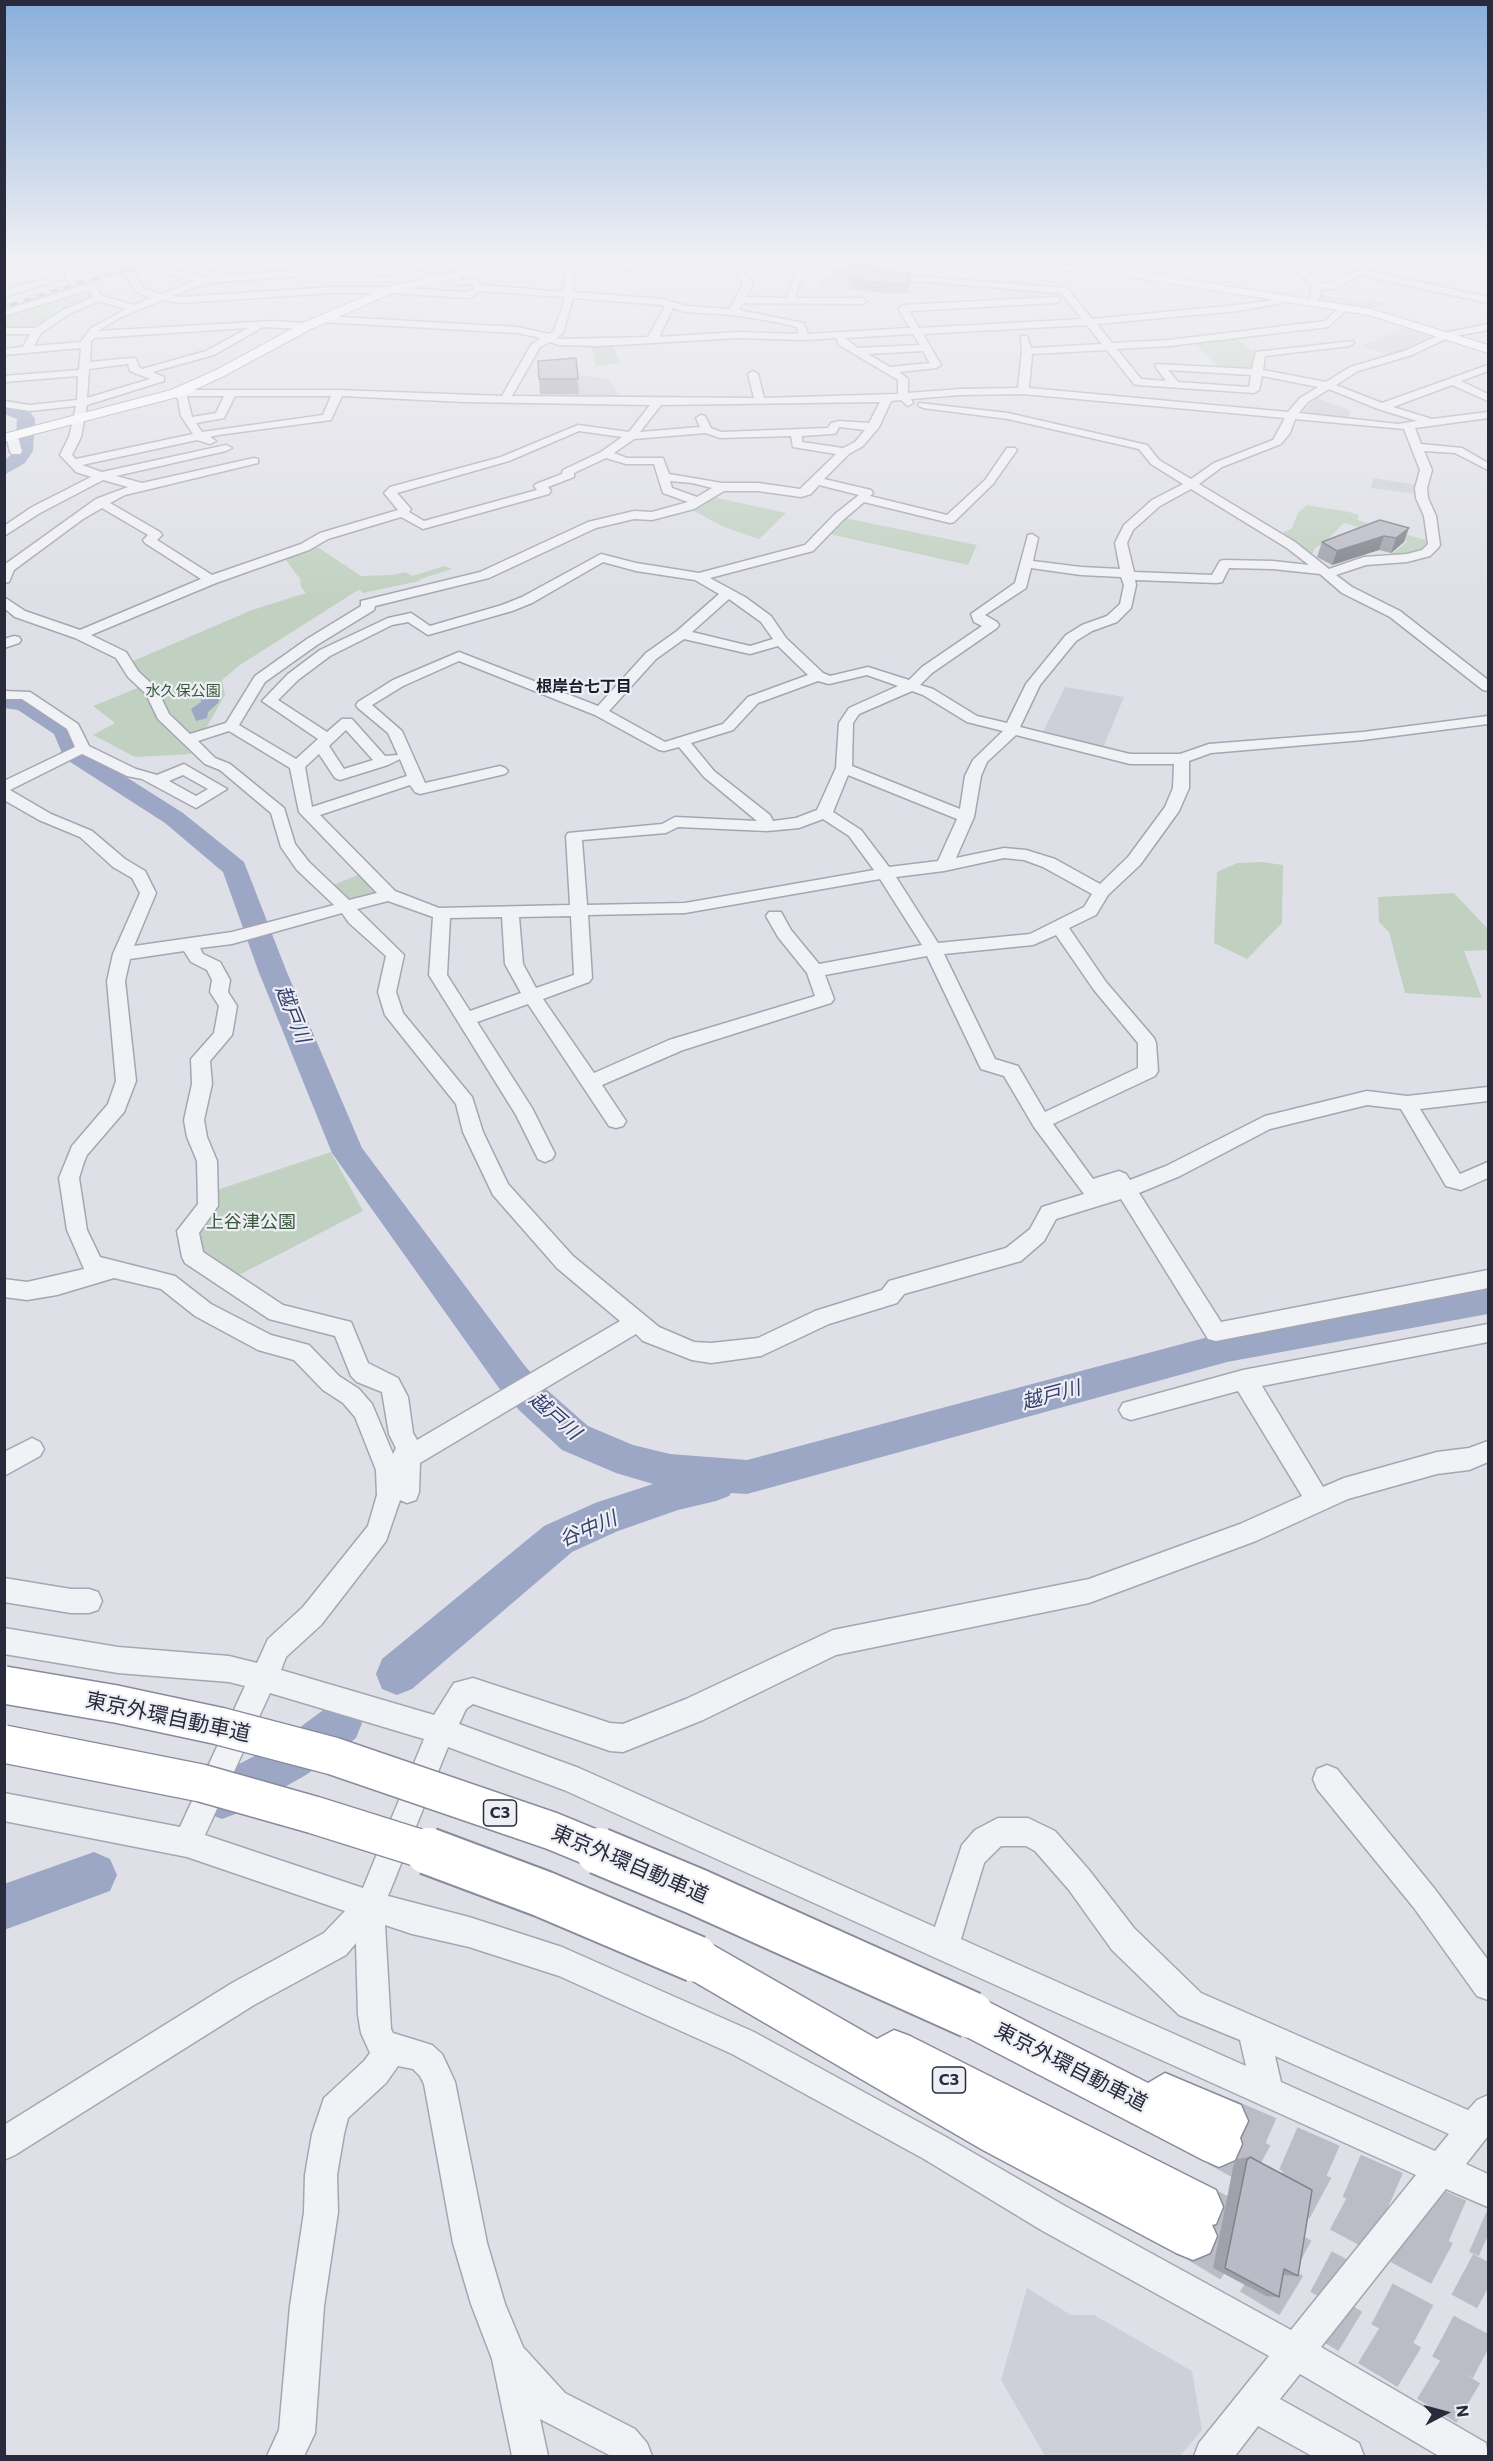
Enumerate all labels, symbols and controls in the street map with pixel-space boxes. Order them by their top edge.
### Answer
district label: 根岸台七丁目 [536,677,632,697]
park label: 水久保公園 [146,682,220,700]
water label: 越戸川 [271,982,315,1046]
park label: 上谷津公園 [206,1211,296,1233]
water label: 越戸川 [1019,1376,1083,1414]
water label: 越戸川 [524,1387,586,1445]
water label: 谷中川 [556,1506,620,1552]
street label: 東京外環自動車道 [83,1687,253,1747]
road number: C3 [484,1800,516,1826]
street label: 東京外環自動車道 [548,1820,712,1908]
street label: 東京外環自動車道 [990,2018,1152,2116]
road number: C3 [932,2067,966,2093]
north arrow [1415,2383,1475,2443]
text: N [1453,2404,1473,2418]

